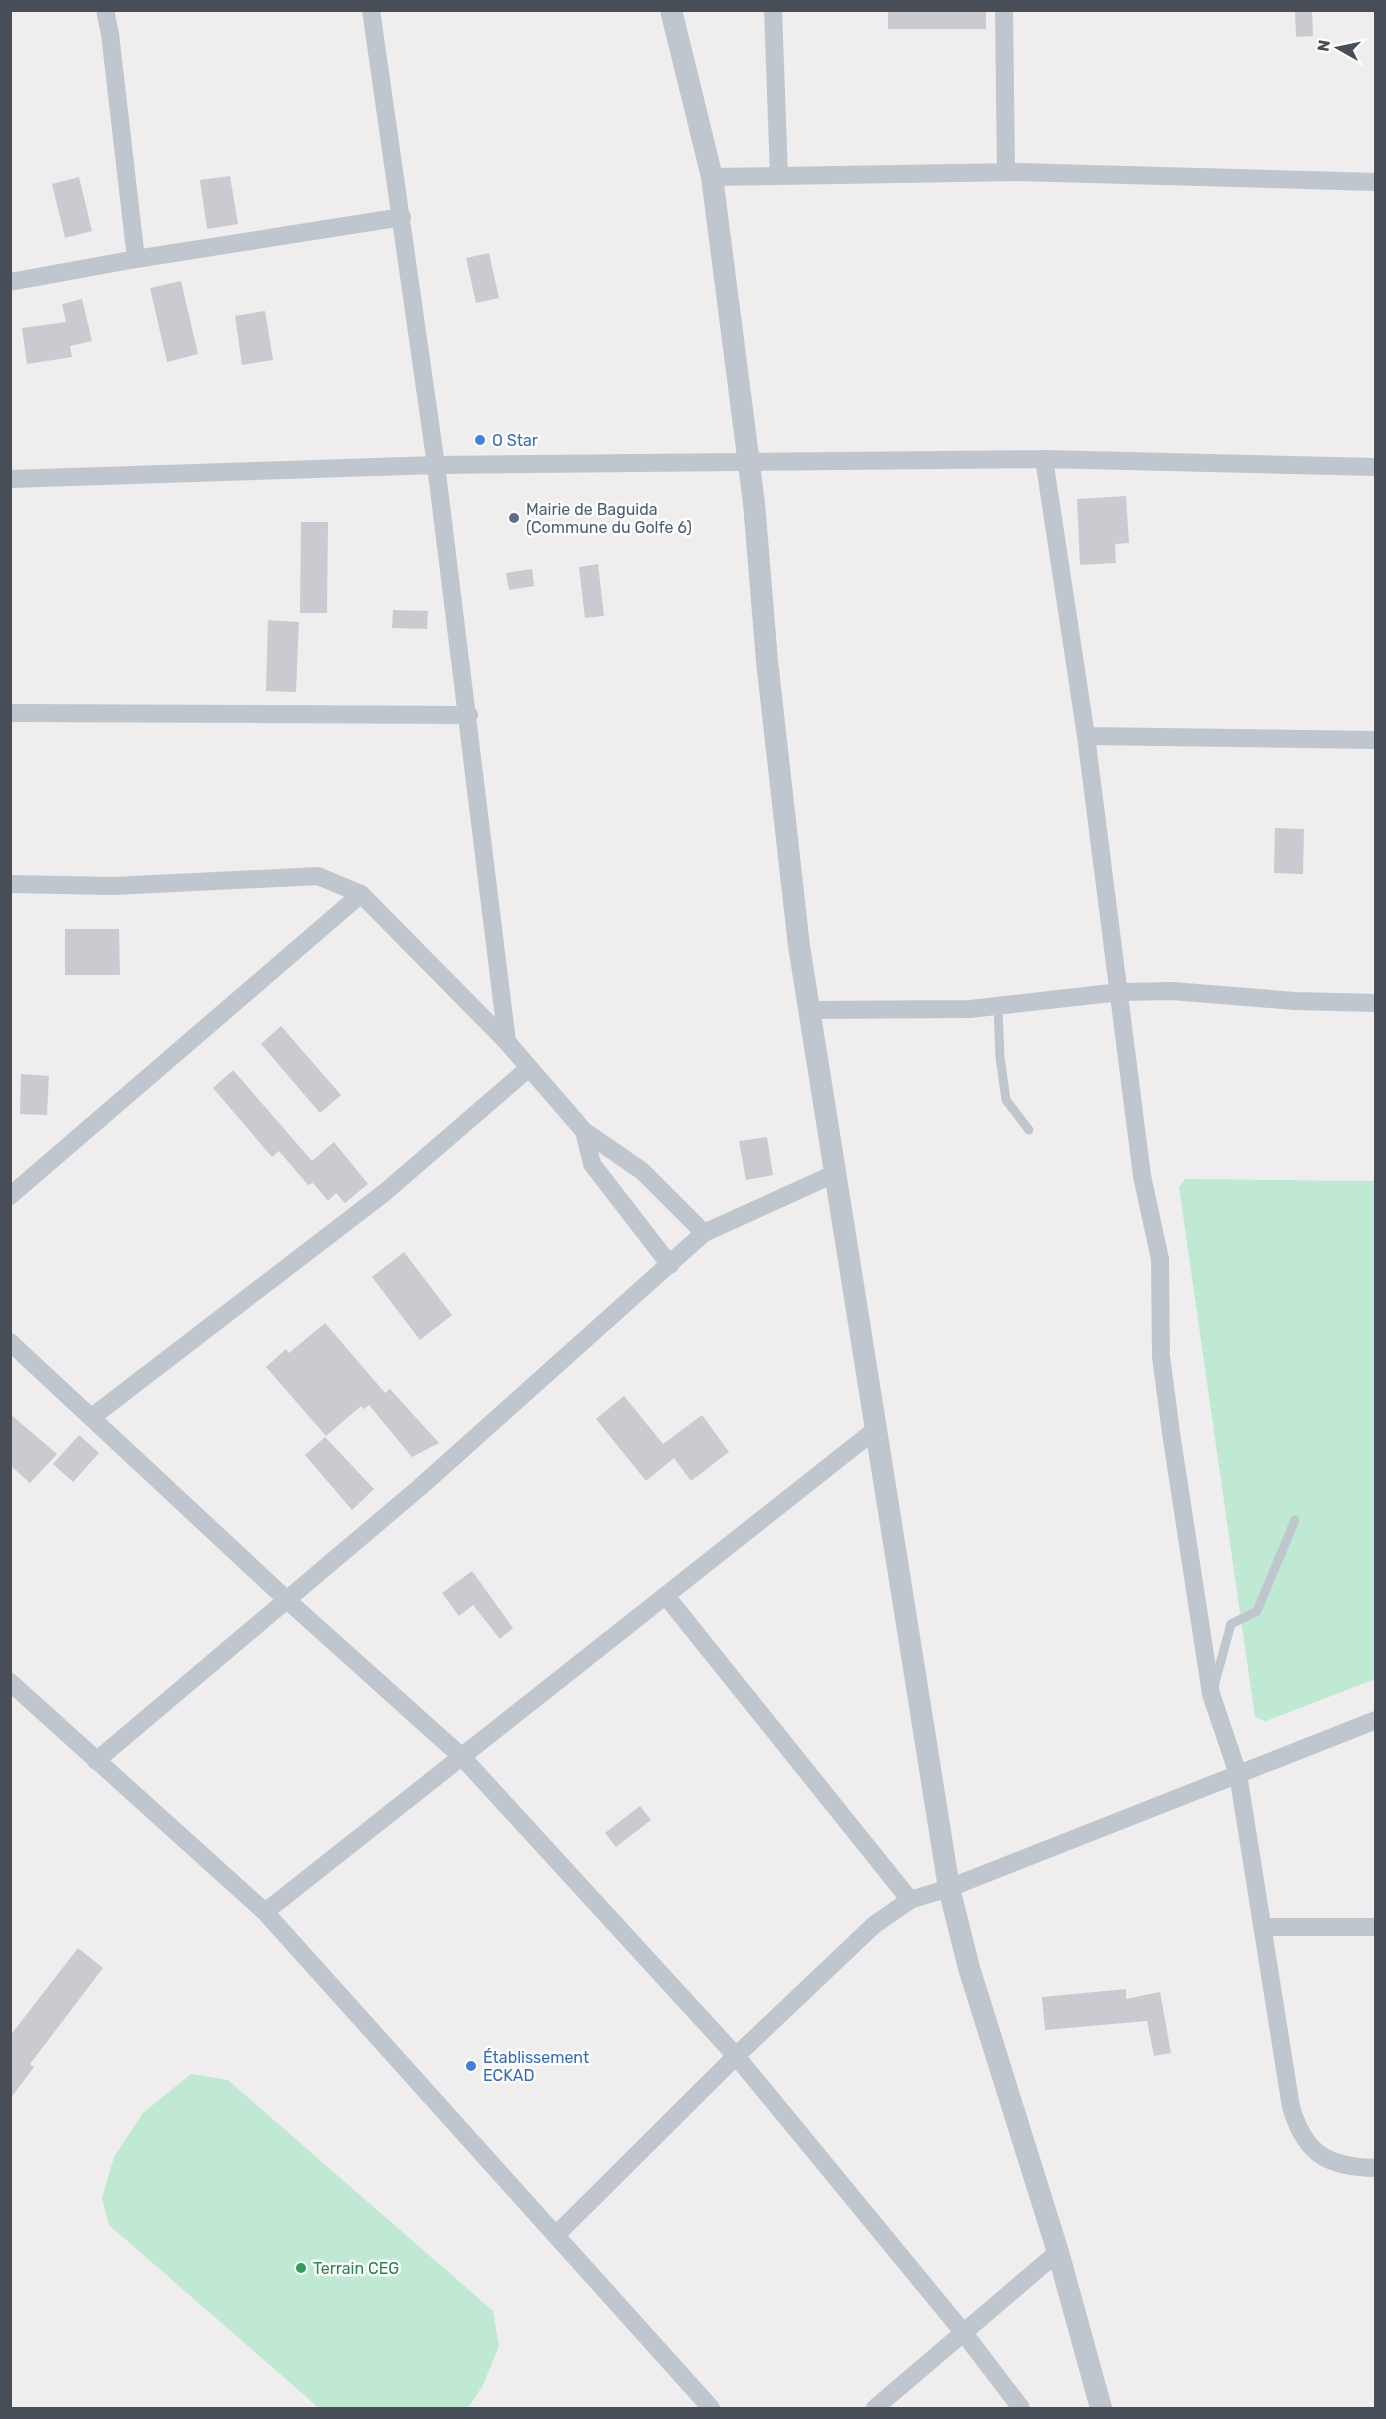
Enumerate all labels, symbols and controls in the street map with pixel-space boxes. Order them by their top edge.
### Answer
north arrow [1308,18,1368,78]
text: N [1313,39,1334,53]
place label: O Star [492,431,538,450]
marker: O Star [473,433,487,447]
place label: Mairie de Baguida (Commune du Golfe 6) [526,500,692,537]
marker: Mairie de Baguida (Commune du Golfe 6) [507,511,521,525]
place label: Établissement ECKAD [483,2048,589,2085]
marker: Établissement ECKAD [464,2059,478,2073]
place label: Terrain CEG [313,2259,399,2278]
marker: Terrain CEG [294,2261,308,2275]

